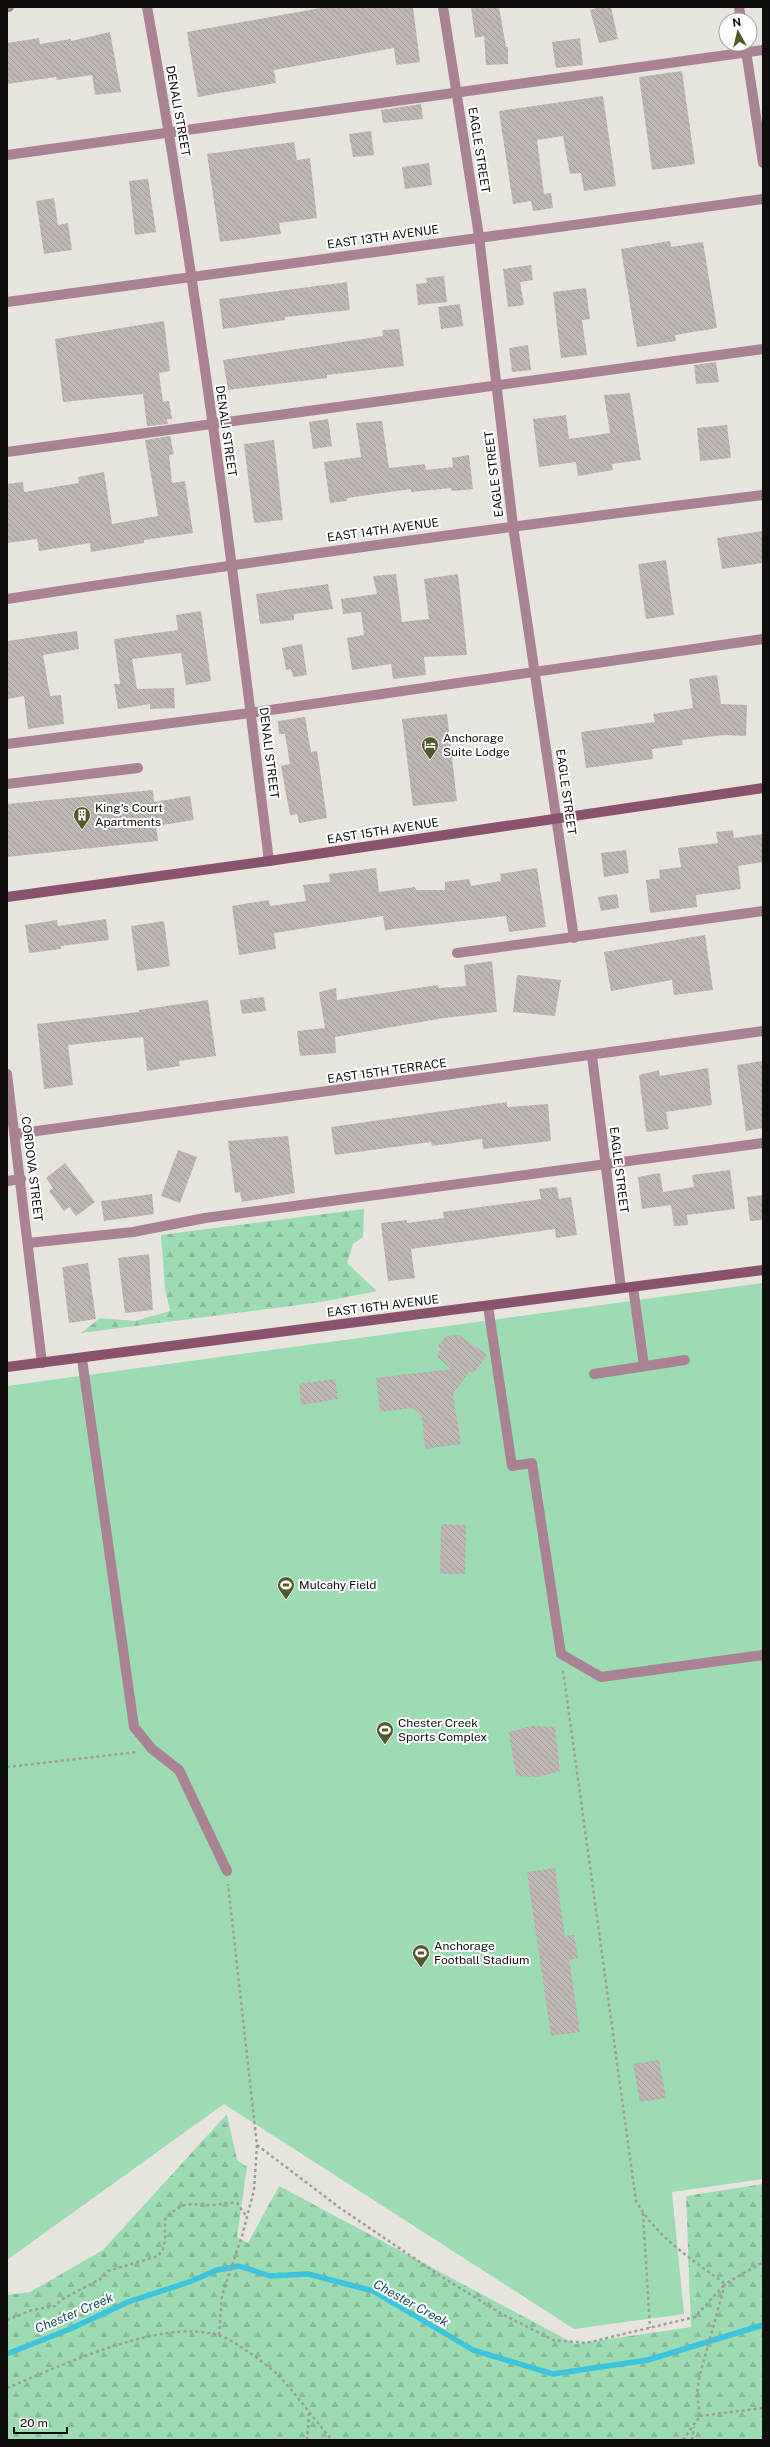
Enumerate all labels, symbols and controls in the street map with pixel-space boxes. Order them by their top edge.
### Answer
north arrow [718,12,758,52]
text: N [732,16,742,29]
street label: DENALI STREET [163,64,193,158]
street label: EAGLE STREET [465,106,493,194]
street label: EAST 13TH AVENUE [326,222,440,252]
street label: DENALI STREET [213,384,239,478]
street label: EAGLE STREET [482,430,506,518]
street label: EAST 14TH AVENUE [326,515,440,545]
street label: DENALI STREET [256,706,282,800]
place label: Anchorage Suite Lodge [443,731,510,759]
hotel icon: Anchorage Suite Lodge [420,735,440,760]
street label: EAGLE STREET [553,748,579,836]
place label: King's Court Apartments [95,801,163,829]
building icon: King's Court Apartments [72,805,92,830]
street label: EAST 15TH AVENUE [326,815,440,847]
street label: EAST 15TH TERRACE [327,1056,447,1086]
street label: CORDOVA STREET [19,1116,45,1222]
street label: EAGLE STREET [607,1126,631,1214]
street label: EAST 16TH AVENUE [326,1292,440,1320]
sports icon: Mulcahy Field [276,1575,296,1600]
place label: Mulcahy Field [299,1578,377,1592]
place label: Chester Creek Sports Complex [398,1716,487,1744]
sports icon: Chester Creek Sports Complex [375,1720,395,1745]
place label: Anchorage Football Stadium [434,1939,529,1967]
sports icon: Anchorage Football Stadium [411,1943,431,1968]
water label: Chester Creek [371,2276,451,2330]
water label: Chester Creek [33,2290,115,2336]
scale bar [14,2409,67,2435]
text: 20 m [20,2416,48,2430]

